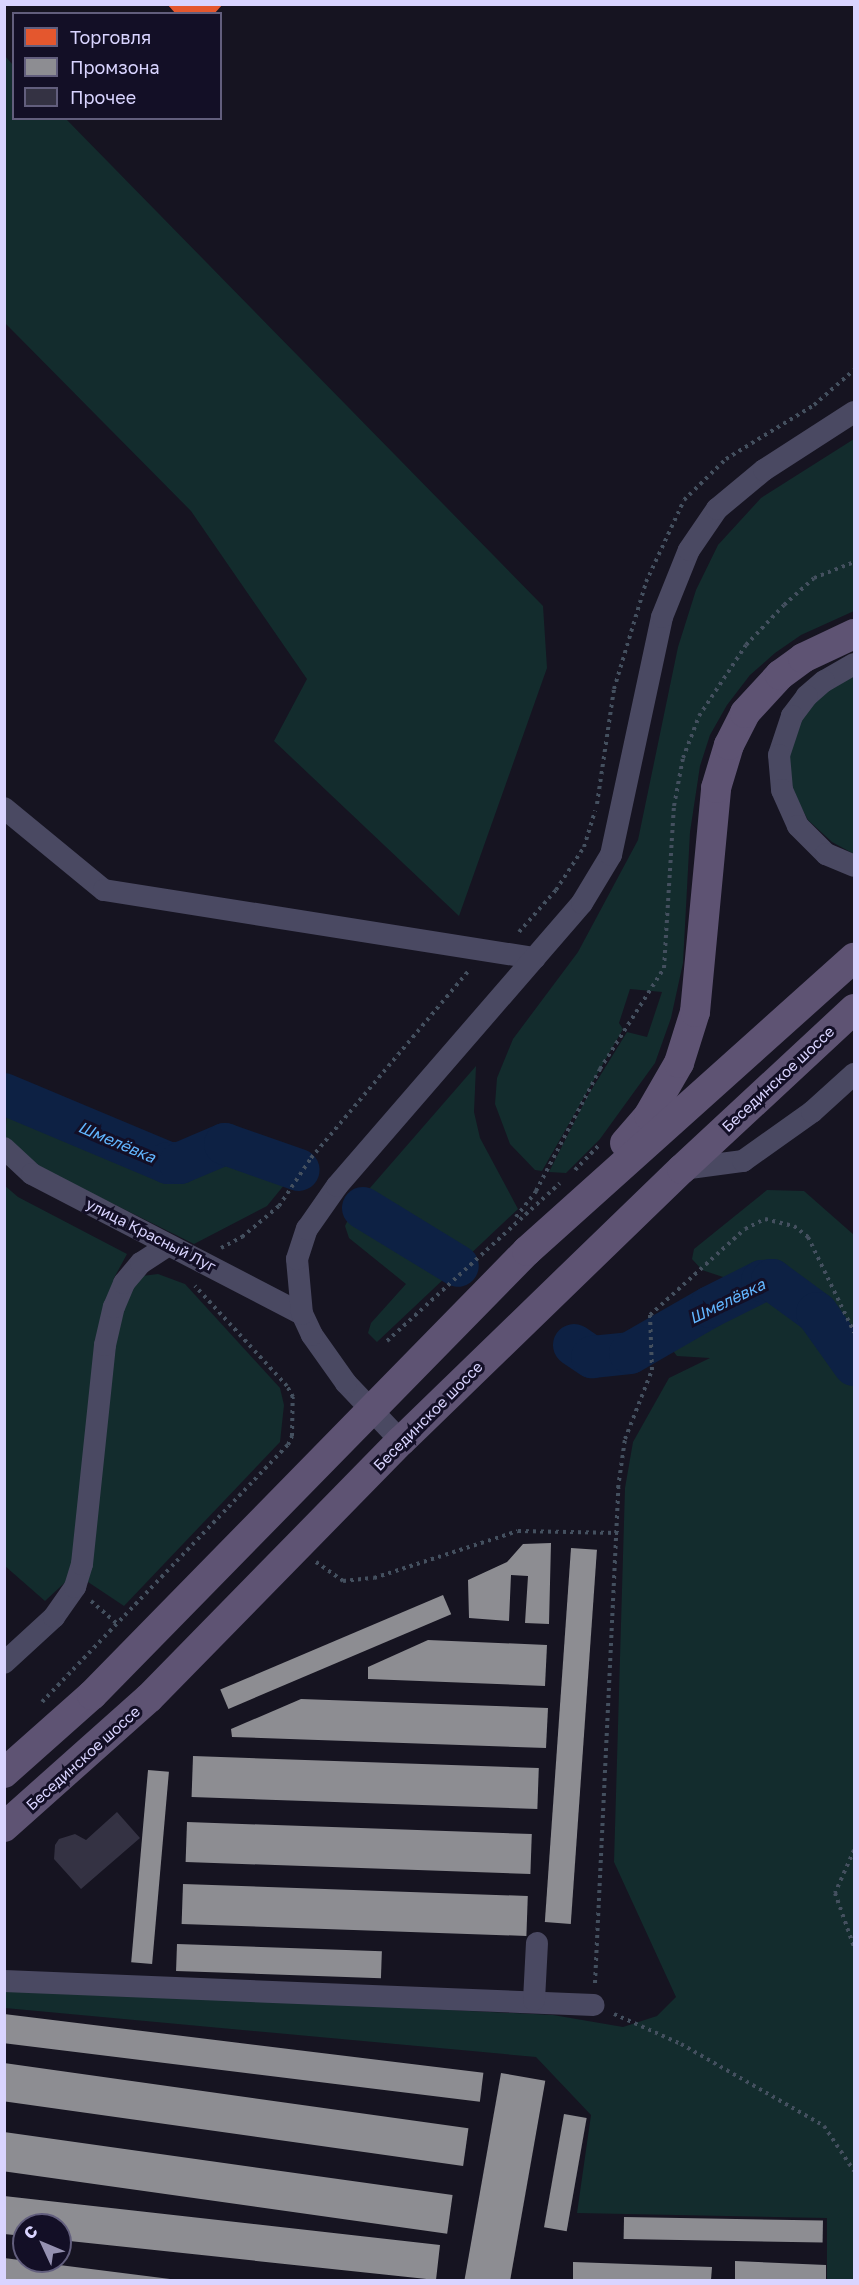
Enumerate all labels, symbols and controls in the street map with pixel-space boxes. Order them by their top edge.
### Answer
legend [12,12,222,120]
text: Торговля [70,26,151,48]
text: Промзона [70,56,160,78]
text: Прочее [70,86,136,108]
street label: Бесединское шоссе [718,1022,838,1136]
water label: Шмелёвка [76,1117,158,1167]
street label: улица Красный Луг [83,1194,219,1276]
water label: Шмелёвка [686,1274,768,1328]
street label: Бесединское шоссе [370,1358,486,1474]
street label: Бесединское шоссе [22,1702,144,1814]
north arrow [12,2213,72,2273]
text: С [19,2221,42,2243]

